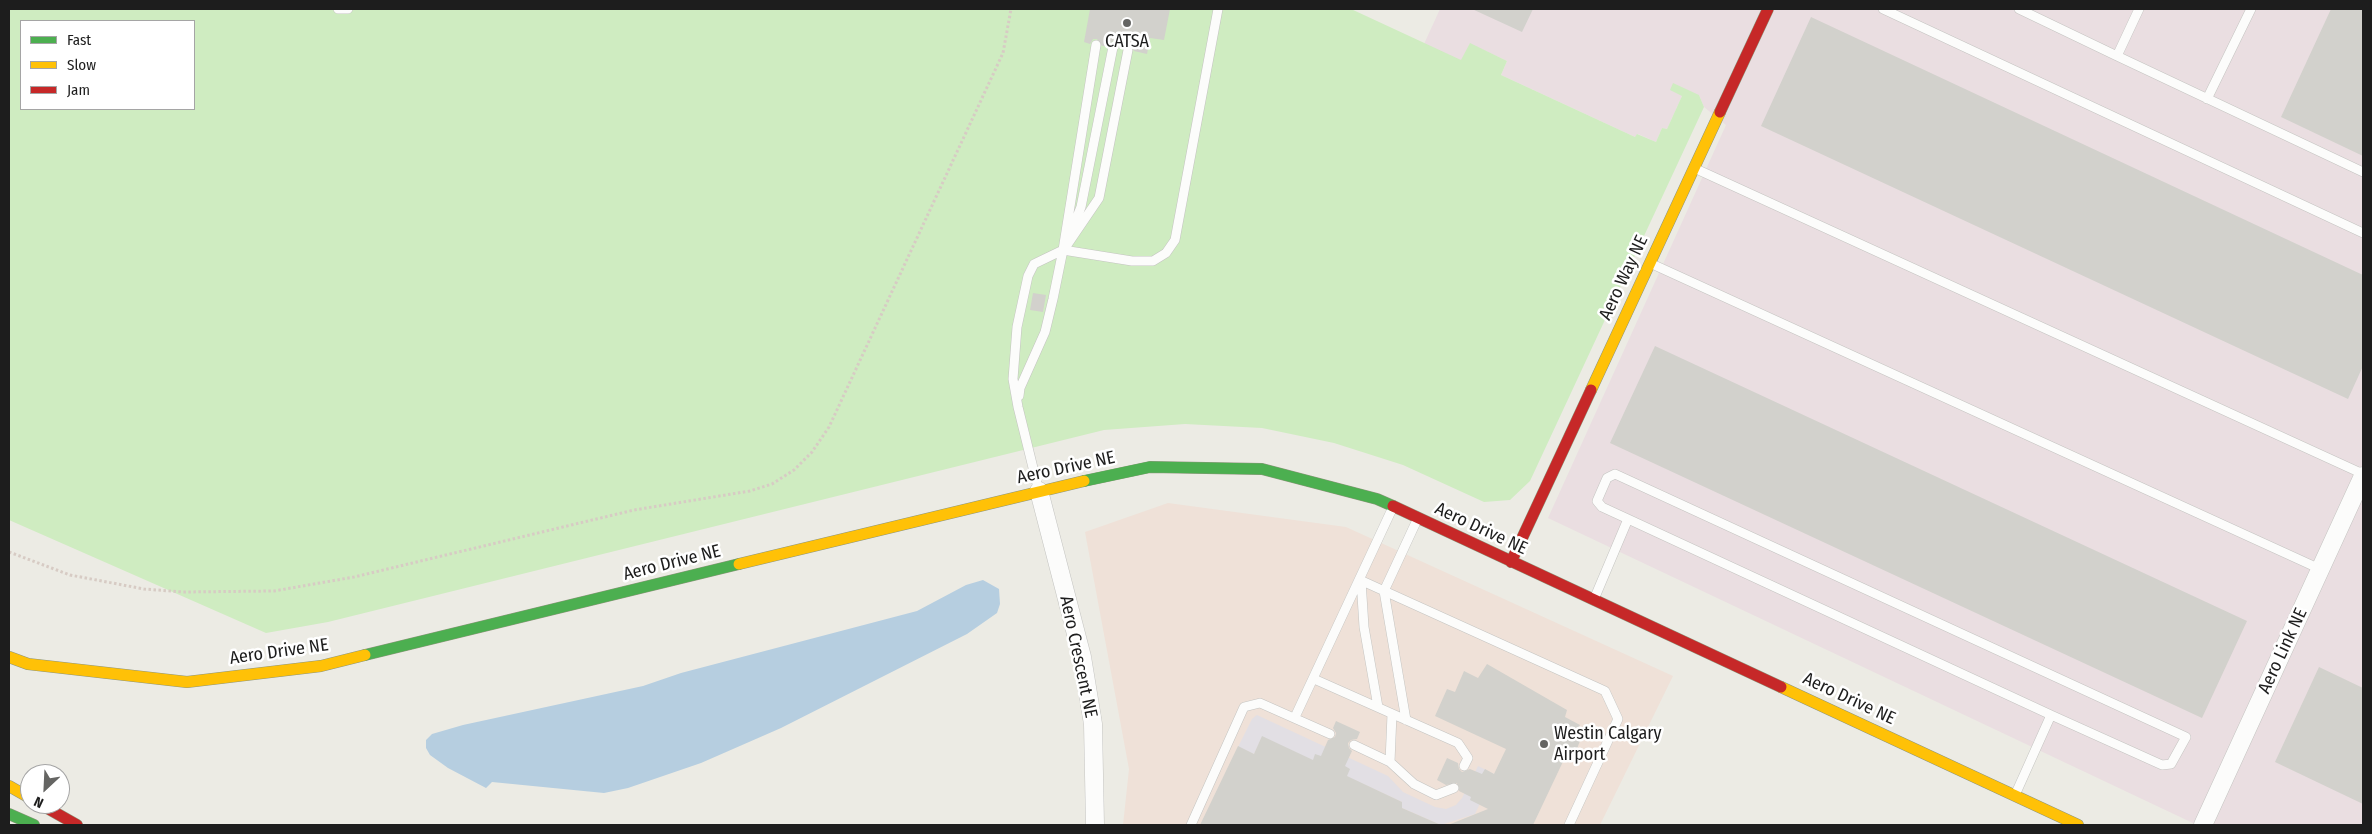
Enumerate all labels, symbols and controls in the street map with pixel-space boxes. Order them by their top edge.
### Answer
marker: CATSA [1121,17,1133,29]
legend [20,20,195,110]
text: Fast [67,31,91,49]
place label: CATSA [1105,31,1149,53]
text: Slow [67,56,96,74]
text: Jam [67,81,90,99]
street label: Aero Way NE [1595,232,1653,324]
street label: Aero Drive NE [1015,447,1117,489]
street label: Aero Drive NE [1431,498,1531,560]
street label: Aero Drive NE [621,540,723,586]
street label: Aero Crescent NE [1055,594,1101,720]
street label: Aero Link NE [2254,605,2312,697]
street label: Aero Drive NE [228,634,330,670]
street label: Aero Drive NE [1799,668,1899,730]
place label: Westin Calgary Airport [1554,723,1662,766]
marker: Westin Calgary Airport [1538,738,1550,750]
north arrow [20,764,70,814]
text: N [31,793,46,812]

